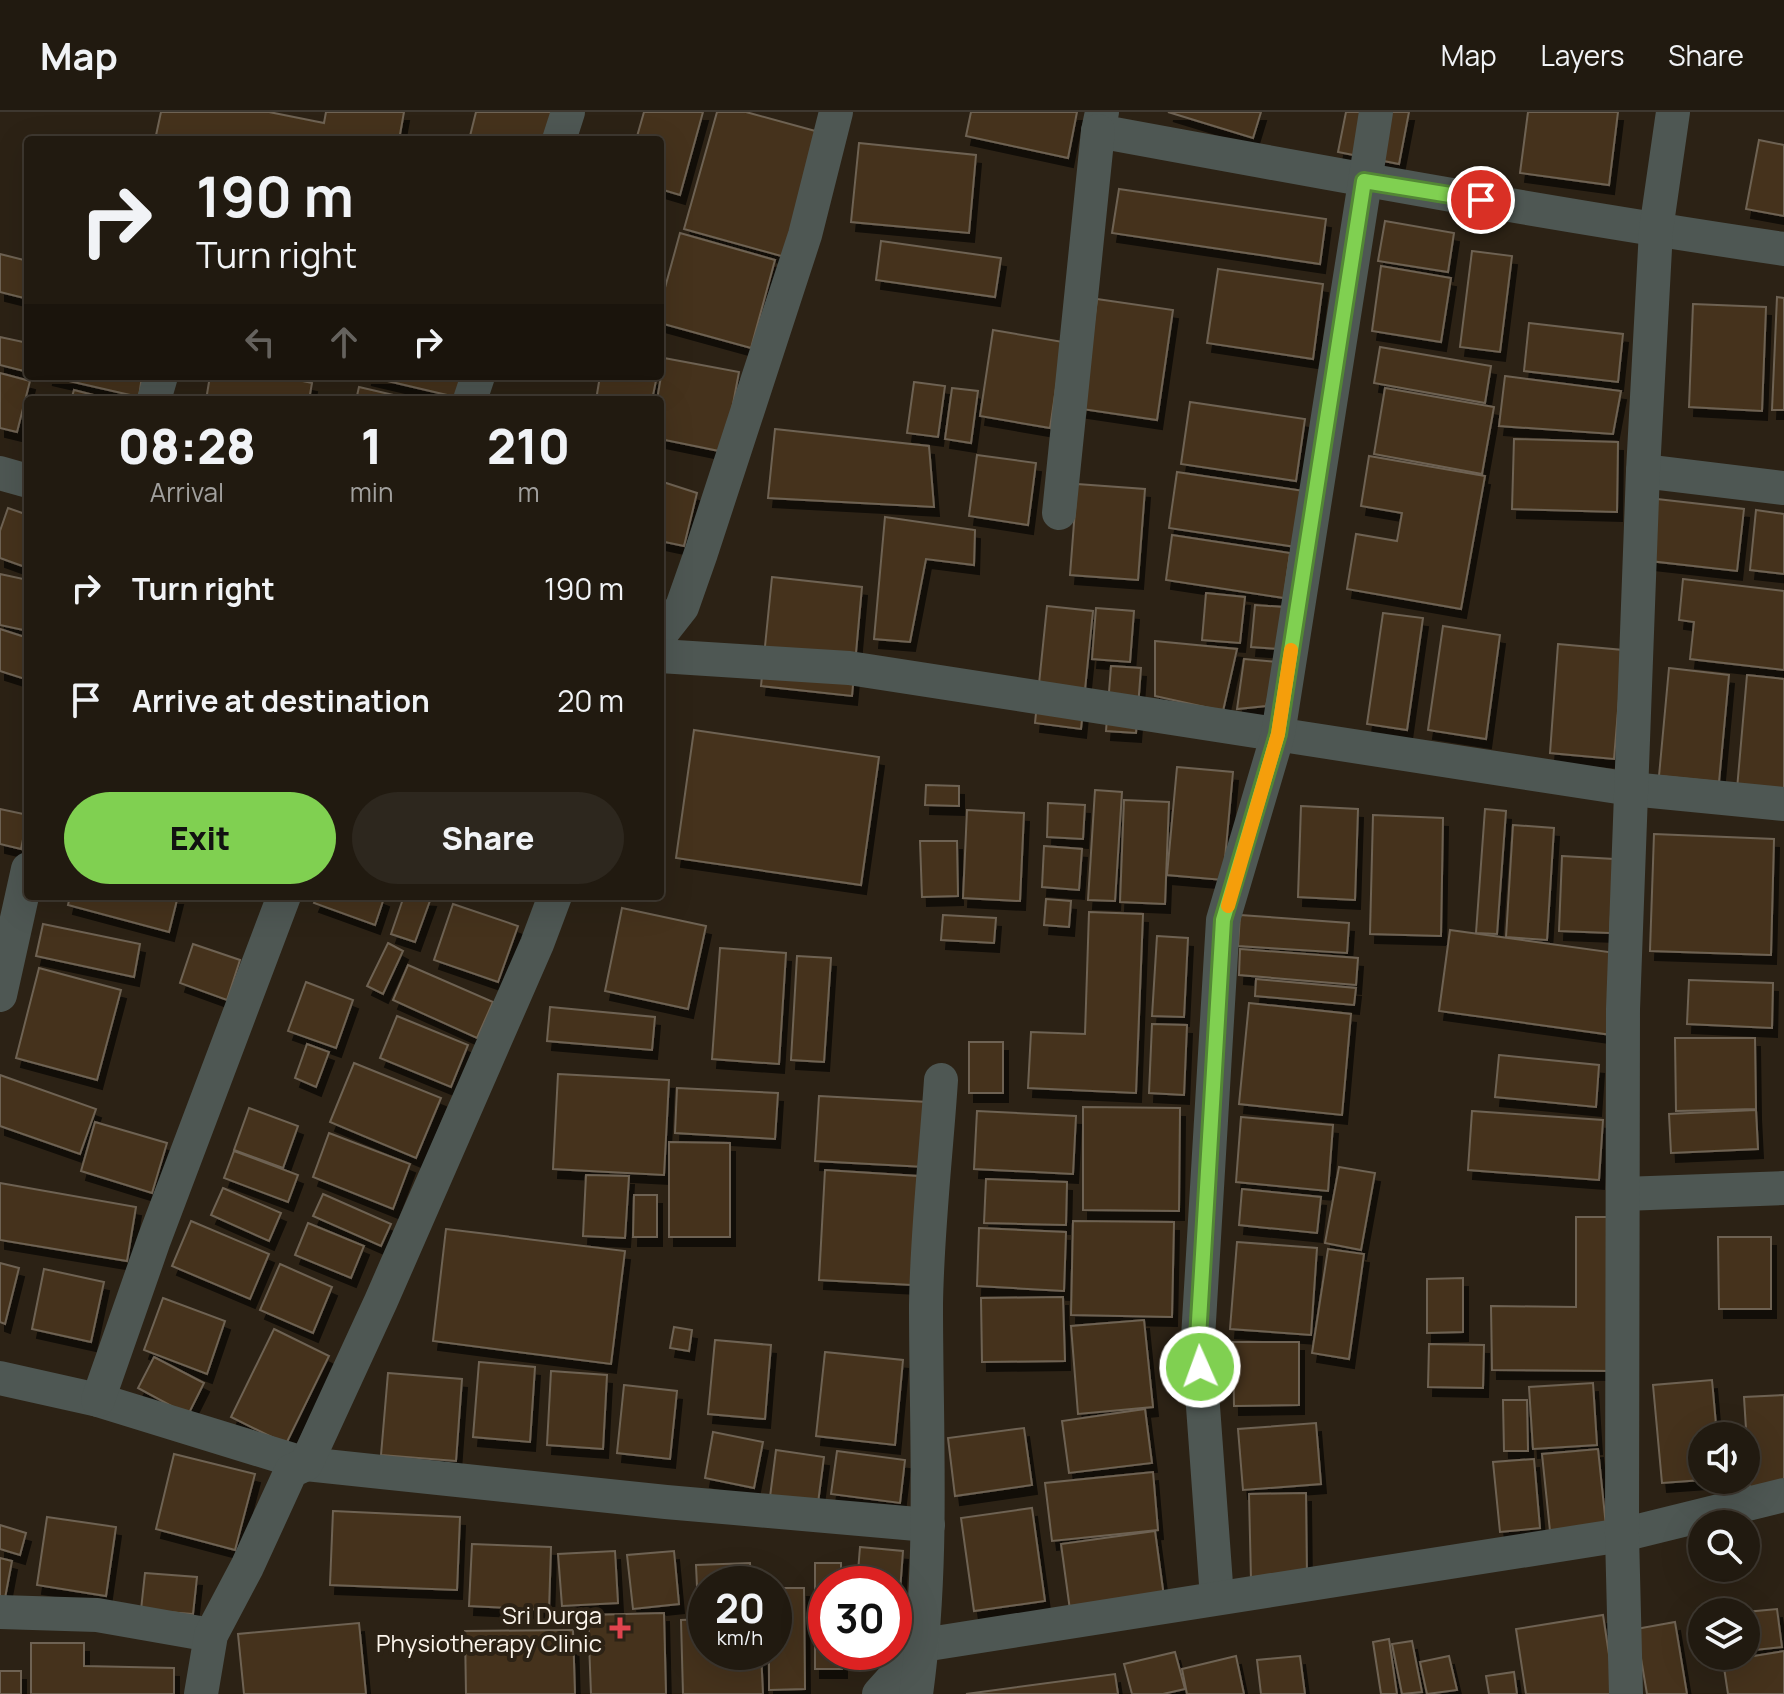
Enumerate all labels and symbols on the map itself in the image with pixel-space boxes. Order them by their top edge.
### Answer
pin [1447,166,1515,234]
position arrow [1158,1325,1242,1409]
speed limit sign: 30 [808,1566,912,1670]
place label: Sri Durga Physiotherapy Clinic [376,1598,602,1659]
marker: Sri Durga Physiotherapy Clinic [609,1617,631,1639]

